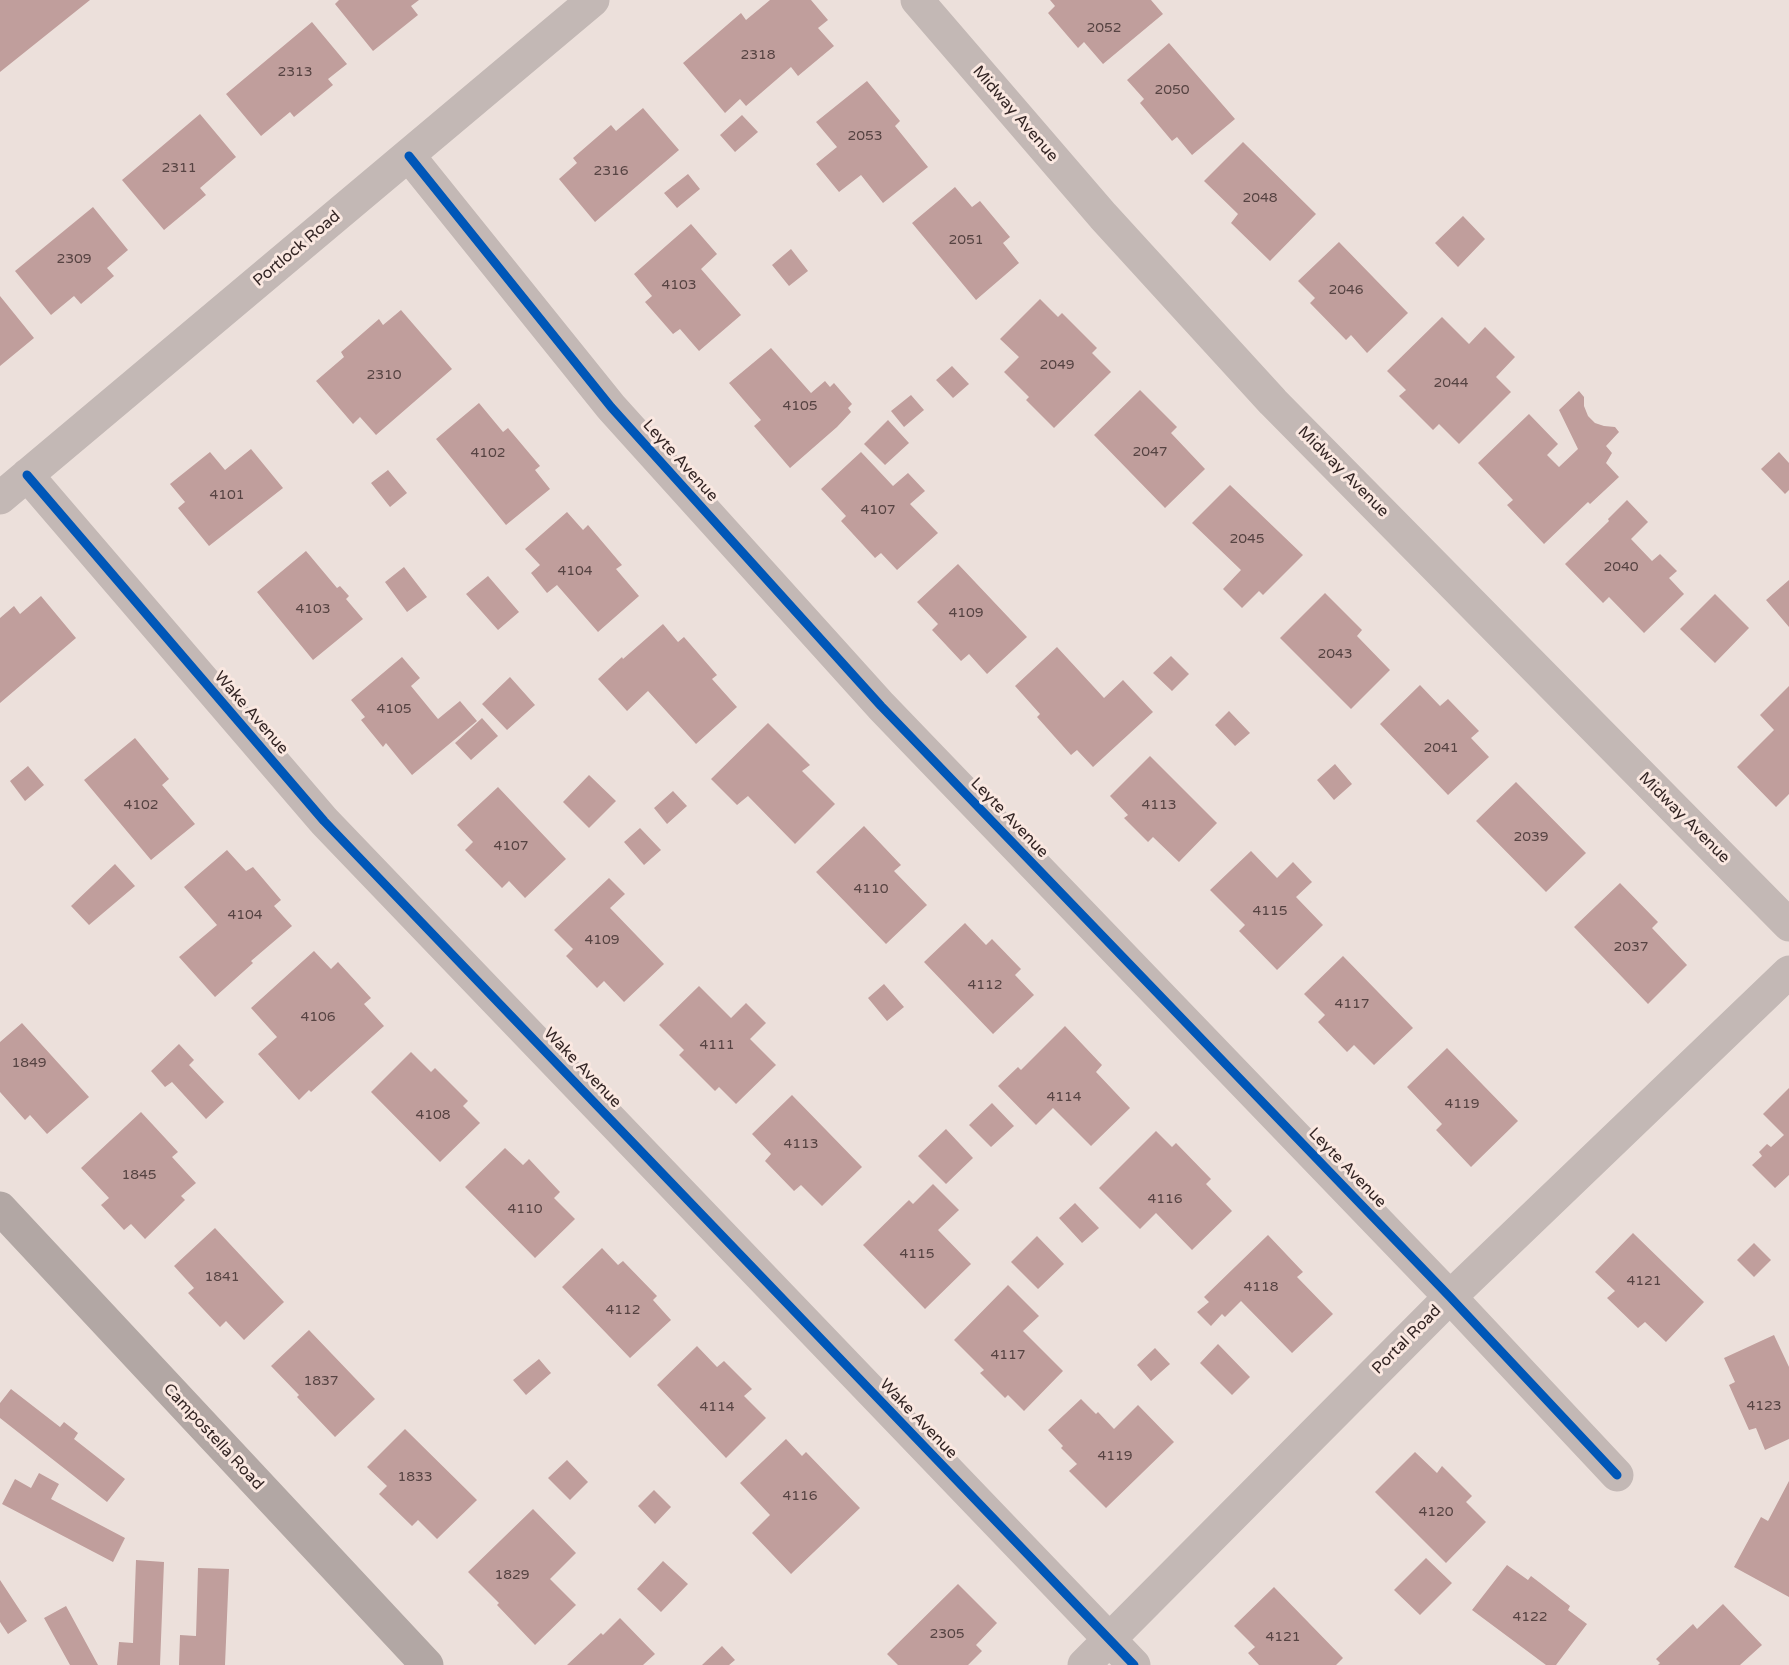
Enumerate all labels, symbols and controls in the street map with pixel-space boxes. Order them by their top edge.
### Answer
house number: 2052 [1086,20,1122,36]
house number: 2318 [740,47,776,63]
street label: Midway Avenue [968,62,1062,166]
house number: 2313 [277,64,313,80]
house number: 2050 [1154,82,1190,98]
house number: 2053 [847,128,883,144]
house number: 2311 [161,160,197,176]
house number: 2316 [593,163,629,179]
house number: 2048 [1242,190,1278,206]
street label: Portlock Road [250,207,344,291]
house number: 2051 [948,232,984,248]
house number: 2309 [56,251,92,267]
house number: 4103 [661,277,697,293]
house number: 2046 [1328,282,1364,298]
house number: 2049 [1039,357,1075,373]
house number: 2310 [366,367,402,383]
house number: 2044 [1433,375,1469,391]
house number: 4105 [782,398,818,414]
street label: Leyte Avenue [638,416,722,506]
street label: Midway Avenue [1293,422,1393,522]
house number: 2047 [1132,444,1168,460]
house number: 4102 [470,445,506,461]
house number: 4101 [209,487,245,503]
house number: 4107 [860,502,896,518]
house number: 2045 [1229,531,1265,547]
house number: 2040 [1603,559,1639,575]
house number: 4104 [557,563,593,579]
house number: 4103 [295,601,331,617]
house number: 4109 [948,605,984,621]
house number: 2043 [1317,646,1353,662]
street label: Wake Avenue [210,668,292,758]
house number: 4105 [376,701,412,717]
house number: 2041 [1423,740,1459,756]
street label: Midway Avenue [1634,768,1734,868]
street label: Leyte Avenue [966,774,1052,862]
house number: 4102 [123,797,159,813]
house number: 4113 [1141,797,1177,813]
house number: 2039 [1513,829,1549,845]
house number: 4107 [493,838,529,854]
house number: 4110 [853,881,889,897]
house number: 4115 [1252,903,1288,919]
house number: 4104 [227,907,263,923]
house number: 4109 [584,932,620,948]
house number: 2037 [1613,939,1649,955]
house number: 4112 [967,977,1003,993]
house number: 4117 [1334,996,1370,1012]
house number: 4106 [300,1009,336,1025]
street label: Wake Avenue [539,1024,625,1112]
house number: 4111 [699,1037,735,1053]
house number: 1849 [11,1055,47,1071]
house number: 4114 [1046,1089,1082,1105]
house number: 4119 [1444,1096,1480,1112]
house number: 4108 [415,1107,451,1123]
street label: Leyte Avenue [1304,1124,1390,1212]
house number: 4113 [783,1136,819,1152]
house number: 1845 [121,1167,157,1183]
house number: 4116 [1147,1191,1183,1207]
house number: 4110 [507,1201,543,1217]
house number: 4115 [899,1246,935,1262]
house number: 1841 [204,1269,240,1285]
house number: 4121 [1626,1273,1662,1289]
house number: 4118 [1243,1279,1279,1295]
street label: Portal Road [1368,1301,1446,1379]
house number: 4112 [605,1302,641,1318]
house number: 4117 [990,1347,1026,1363]
house number: 1837 [303,1373,339,1389]
street label: Wake Avenue [875,1375,961,1463]
street label: Campostella Road [159,1380,267,1494]
house number: 4123 [1746,1398,1782,1414]
house number: 4114 [699,1399,735,1415]
house number: 4119 [1097,1448,1133,1464]
house number: 1833 [397,1469,433,1485]
house number: 4116 [782,1488,818,1504]
house number: 4120 [1418,1504,1454,1520]
house number: 1829 [494,1567,530,1583]
house number: 4122 [1512,1609,1548,1625]
house number: 2305 [929,1626,965,1642]
house number: 4121 [1265,1629,1301,1645]

